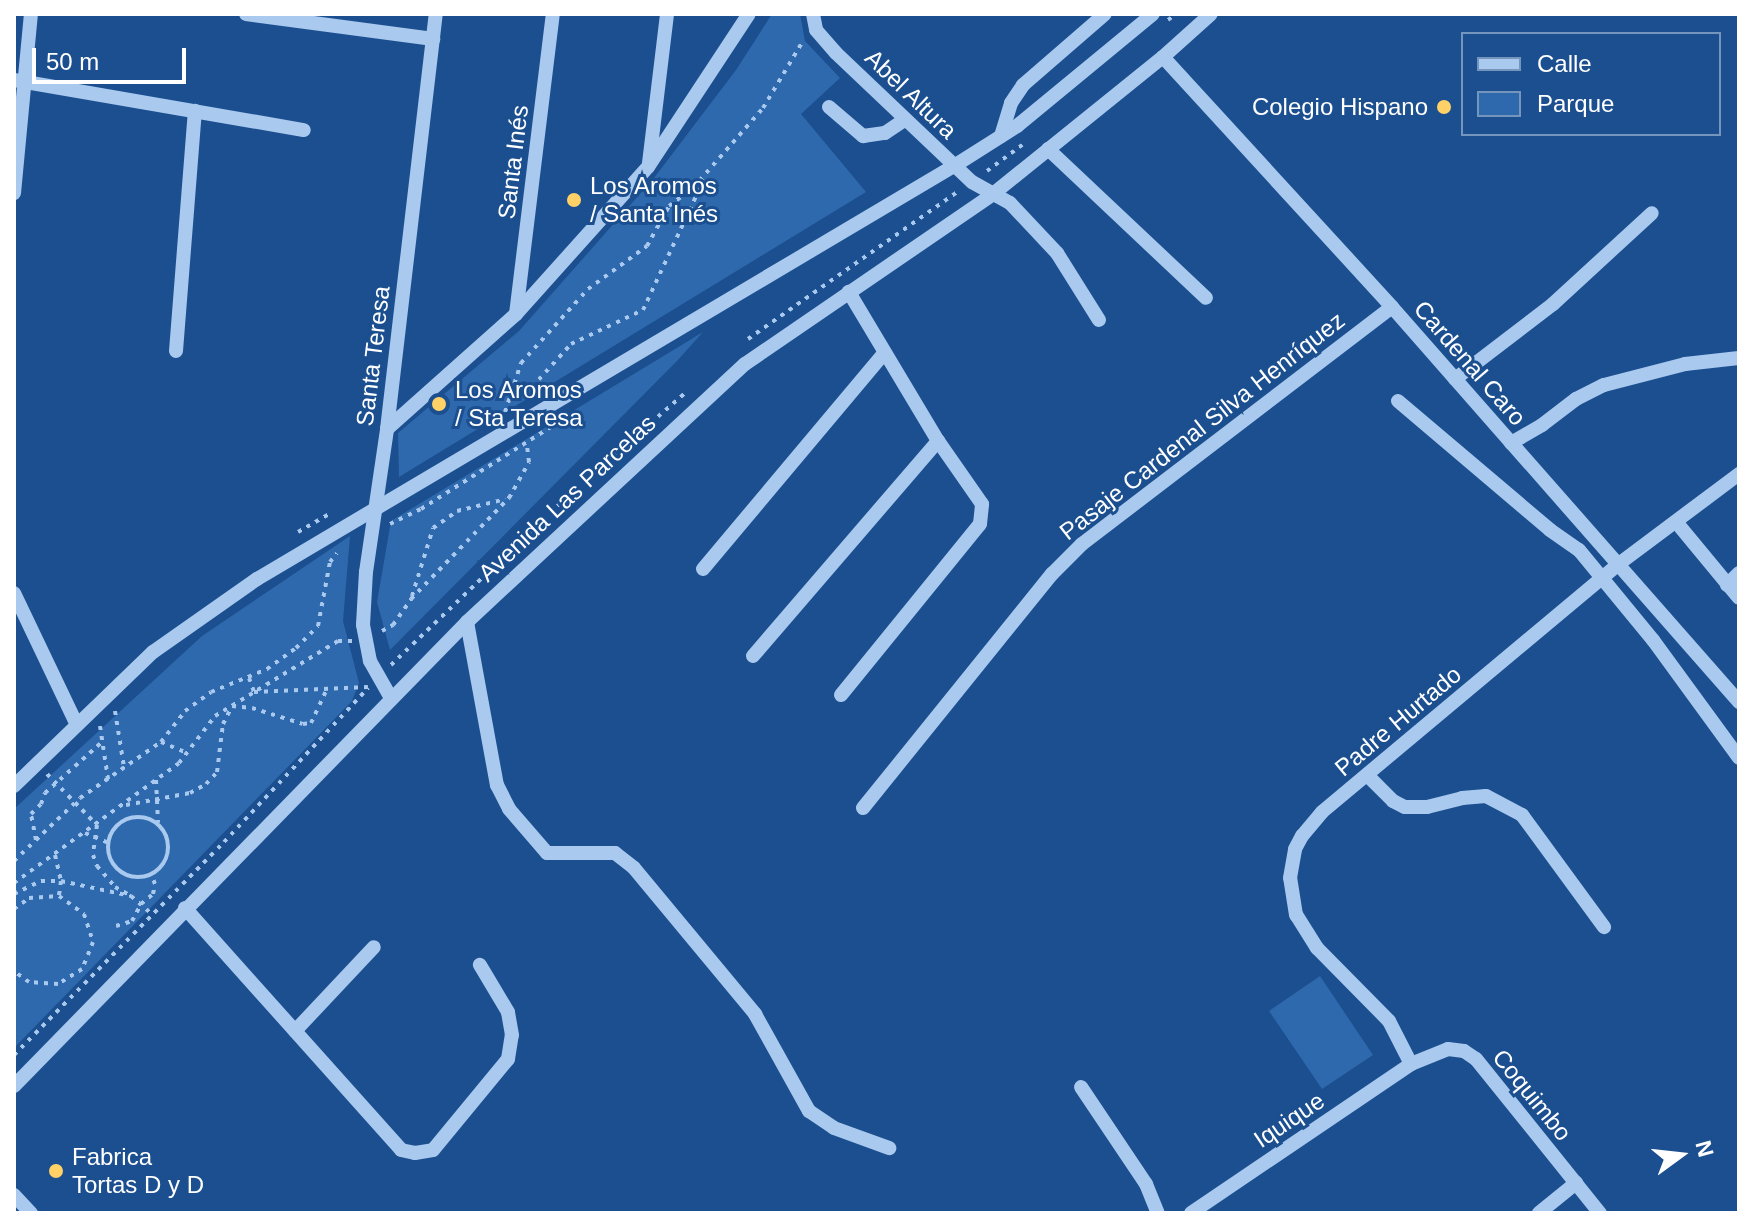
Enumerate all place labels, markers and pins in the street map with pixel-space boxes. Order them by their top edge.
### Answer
place label: Colegio Hispano [1252,93,1428,121]
marker: Colegio Hispano [1435,98,1453,116]
place label: Los Aromos / Santa Inés [590,172,718,228]
marker: Los Aromos / Santa Inés [565,191,583,209]
place label: Los Aromos / Sta Teresa [455,376,583,432]
marker: Los Aromos / Sta Teresa [430,395,448,413]
place label: Fabrica Tortas D y D [72,1143,204,1199]
marker: Fabrica Tortas D y D [47,1162,65,1180]

